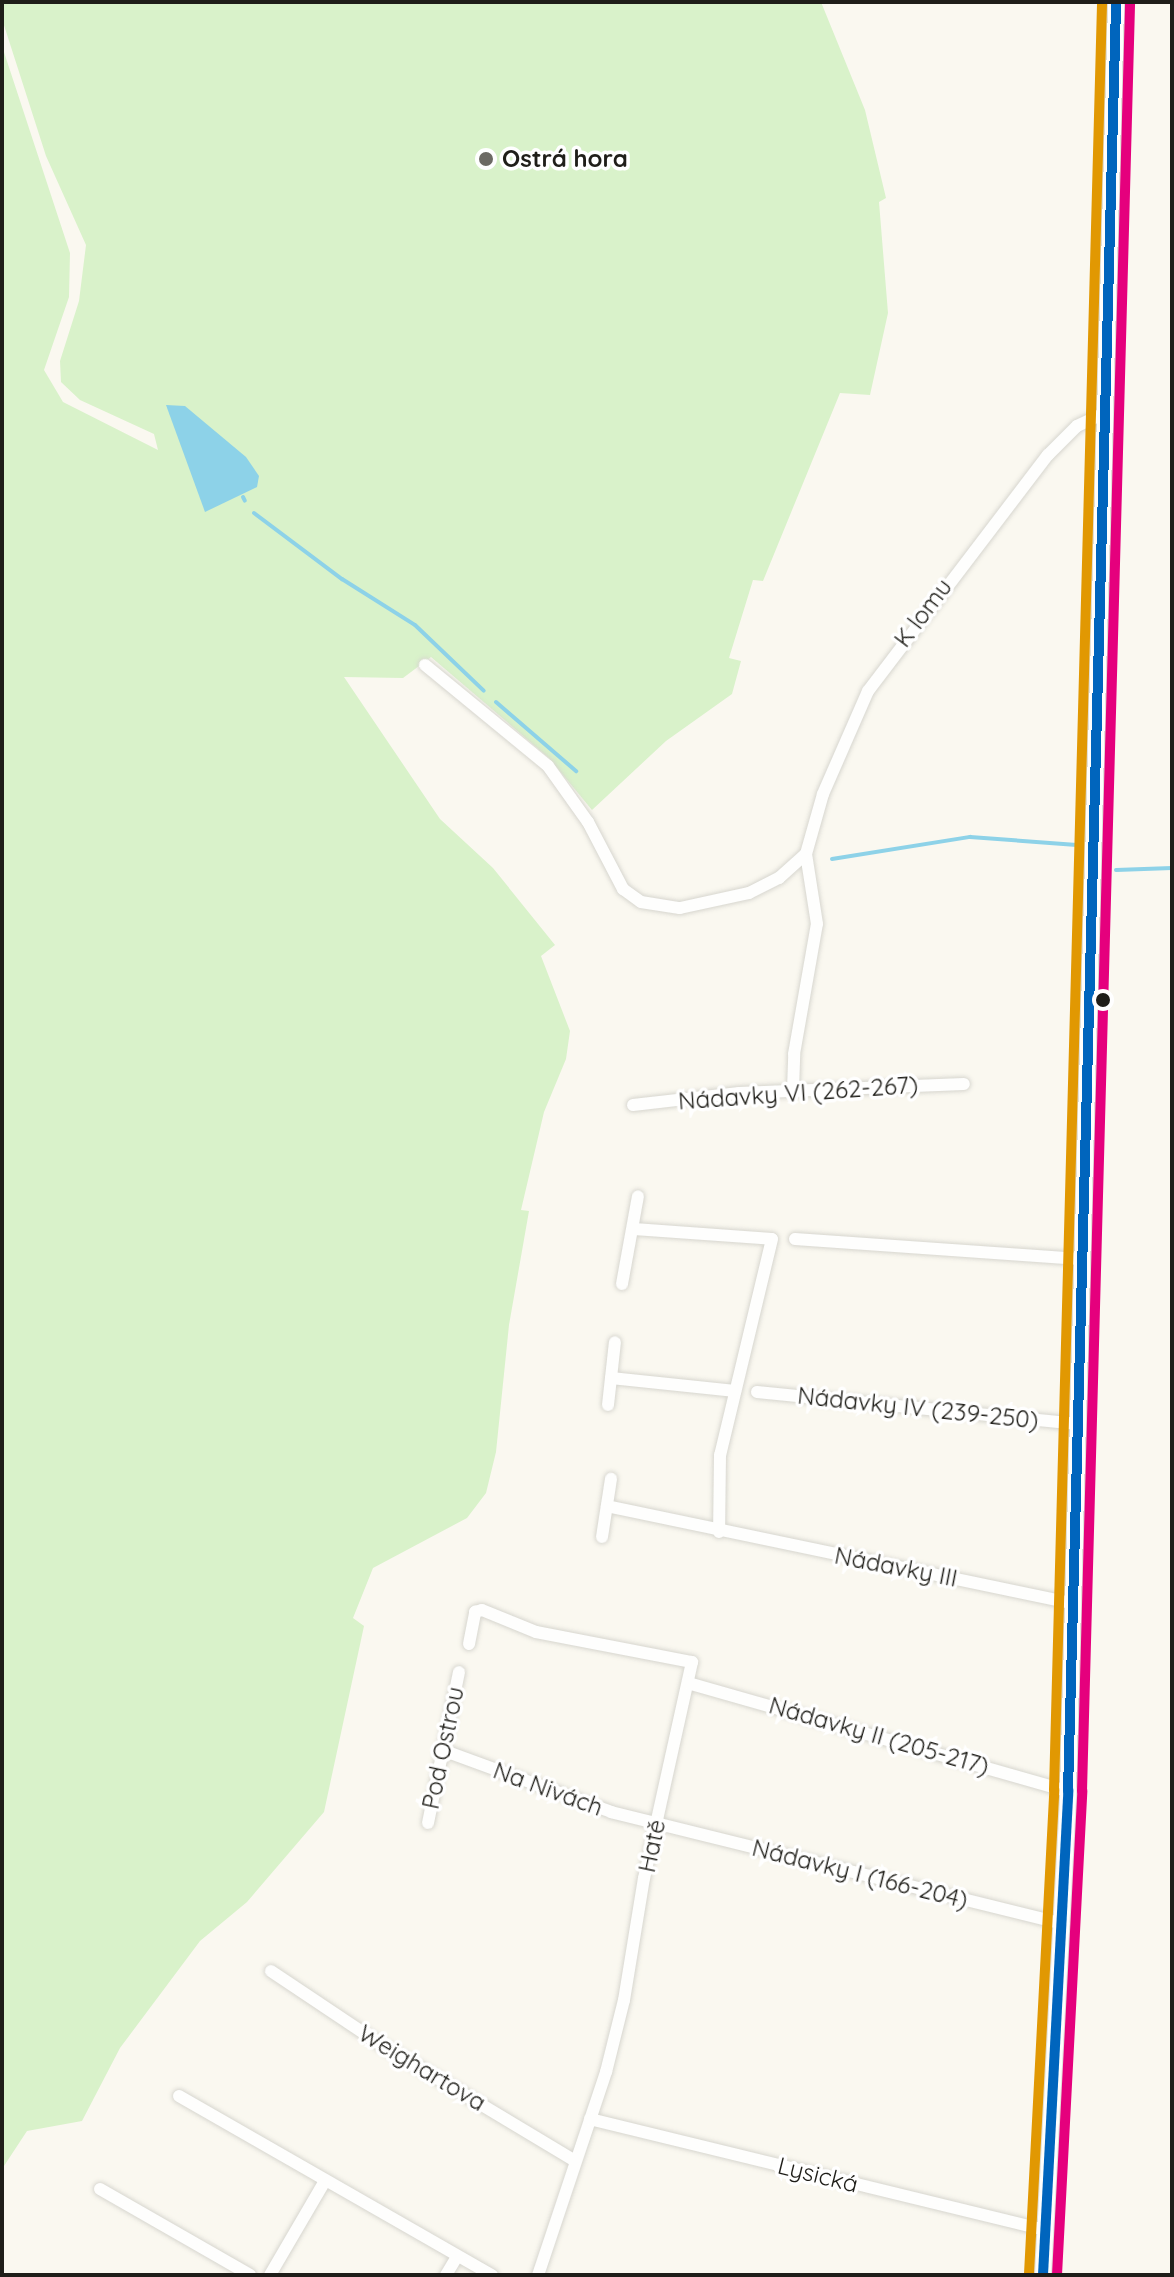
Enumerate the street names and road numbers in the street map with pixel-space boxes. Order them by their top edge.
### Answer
street label: K lomu [888,573,958,653]
street label: Nádavky VI (262-267) [677,1070,919,1116]
street label: Nádavky IV (239-250) [796,1381,1040,1435]
street label: Nádavky III [832,1541,960,1593]
street label: Pod Ostrou [416,1684,470,1812]
street label: Nádavky II (205-217) [766,1691,992,1781]
street label: Na Nivách [489,1756,607,1822]
street label: Hatě [632,1817,672,1875]
street label: Nádavky I (166-204) [749,1833,971,1915]
street label: Weighartova [353,2019,491,2117]
street label: Lysická [775,2151,861,2199]

